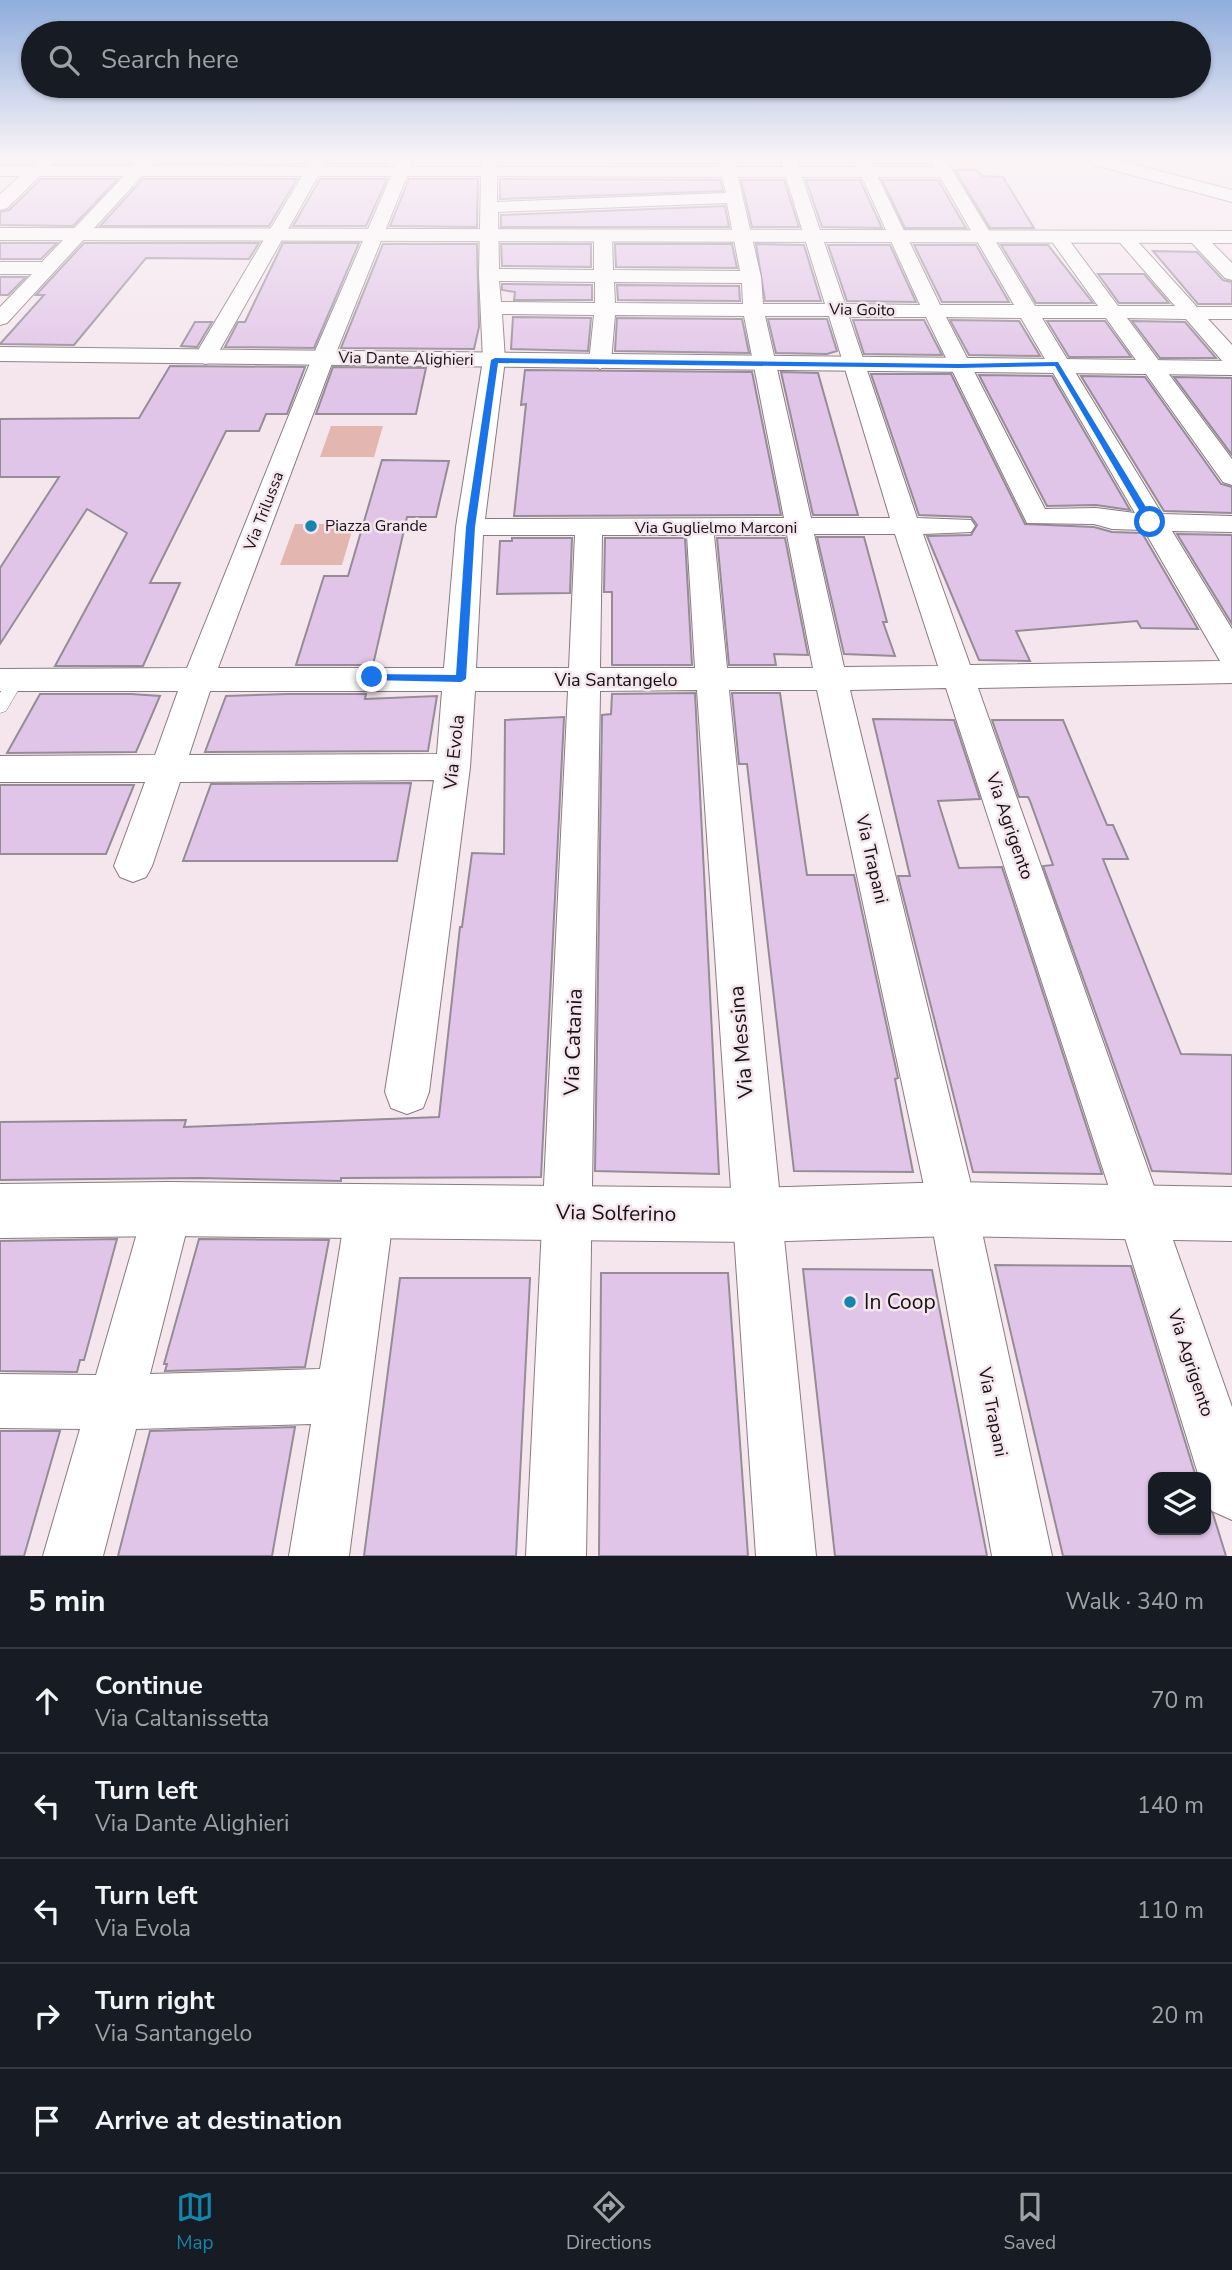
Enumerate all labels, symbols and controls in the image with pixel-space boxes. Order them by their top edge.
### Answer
search box [21,21,1211,98]
icon: search [45,41,83,79]
text: Search here [101,42,239,77]
street label: Via Goito [828,298,895,322]
street label: Via Dante Alighieri [337,347,474,371]
street label: Via Trilussa [239,468,289,555]
route start [1134,506,1165,537]
place label: Piazza Grande [325,515,427,537]
street label: Via Guglielmo Marconi [634,517,797,539]
marker: Piazza Grande [303,518,319,534]
route end [356,661,387,692]
street label: Via Santangelo [553,668,678,692]
street label: Via Evola [438,713,470,792]
street label: Via Agrigento [980,768,1039,883]
street label: Via Trapani [850,811,894,906]
street label: Via Messina [722,984,760,1101]
street label: Via Catania [557,988,589,1097]
street label: Via Solferino [555,1198,676,1228]
place label: In Coop [864,1288,936,1316]
marker: In Coop [842,1294,858,1310]
street label: Via Agrigento [1162,1305,1220,1420]
street label: Via Trapani [972,1364,1013,1459]
map controls [1148,1472,1211,1535]
button: layers [1148,1472,1211,1535]
text: 5 min [28,1581,106,1622]
text: Walk · 340 m [1065,1586,1204,1617]
text: Continue [95,1668,203,1703]
icon: ahead [28,1682,66,1720]
text: 70 m [1151,1685,1204,1716]
text: Via Caltanissetta [95,1703,269,1734]
text: Turn left [95,1773,198,1808]
icon: left [28,1787,66,1825]
text: 140 m [1137,1790,1204,1821]
text: Via Dante Alighieri [95,1808,289,1839]
text: Turn left [95,1878,198,1913]
icon: left [28,1892,66,1930]
text: 110 m [1137,1895,1204,1926]
text: Via Evola [95,1913,191,1944]
text: Turn right [95,1983,214,2018]
icon: right [28,1997,66,2035]
text: 20 m [1151,2000,1204,2031]
text: Via Santangelo [95,2018,252,2049]
icon: arrive [28,2102,66,2140]
text: Arrive at destination [95,2103,342,2138]
tab: Map [176,2188,214,2256]
tab: Directions [566,2188,652,2256]
tab: Saved [1004,2188,1056,2256]

